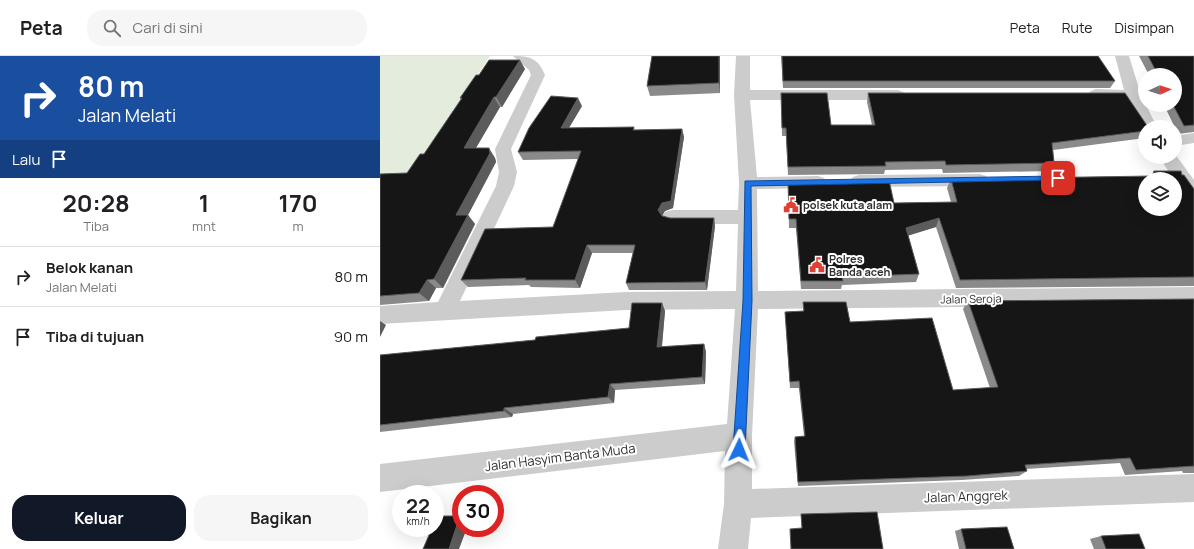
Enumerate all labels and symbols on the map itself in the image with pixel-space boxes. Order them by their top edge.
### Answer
north arrow [1138,68,1182,112]
pin [1041,161,1075,195]
public building icon: polsek kuta alam [782,196,800,214]
place label: polsek kuta alam [803,197,892,212]
place label: Polres Banda aceh [829,251,891,279]
public building icon: Polres Banda aceh [808,256,826,274]
street label: Jalan Seroja [940,290,1002,307]
position arrow [718,429,760,471]
street label: Jalan Hasyim Banta Muda [484,439,636,475]
speed limit sign: 30 [452,485,504,537]
street label: Jalan Anggrek [924,486,1009,506]

